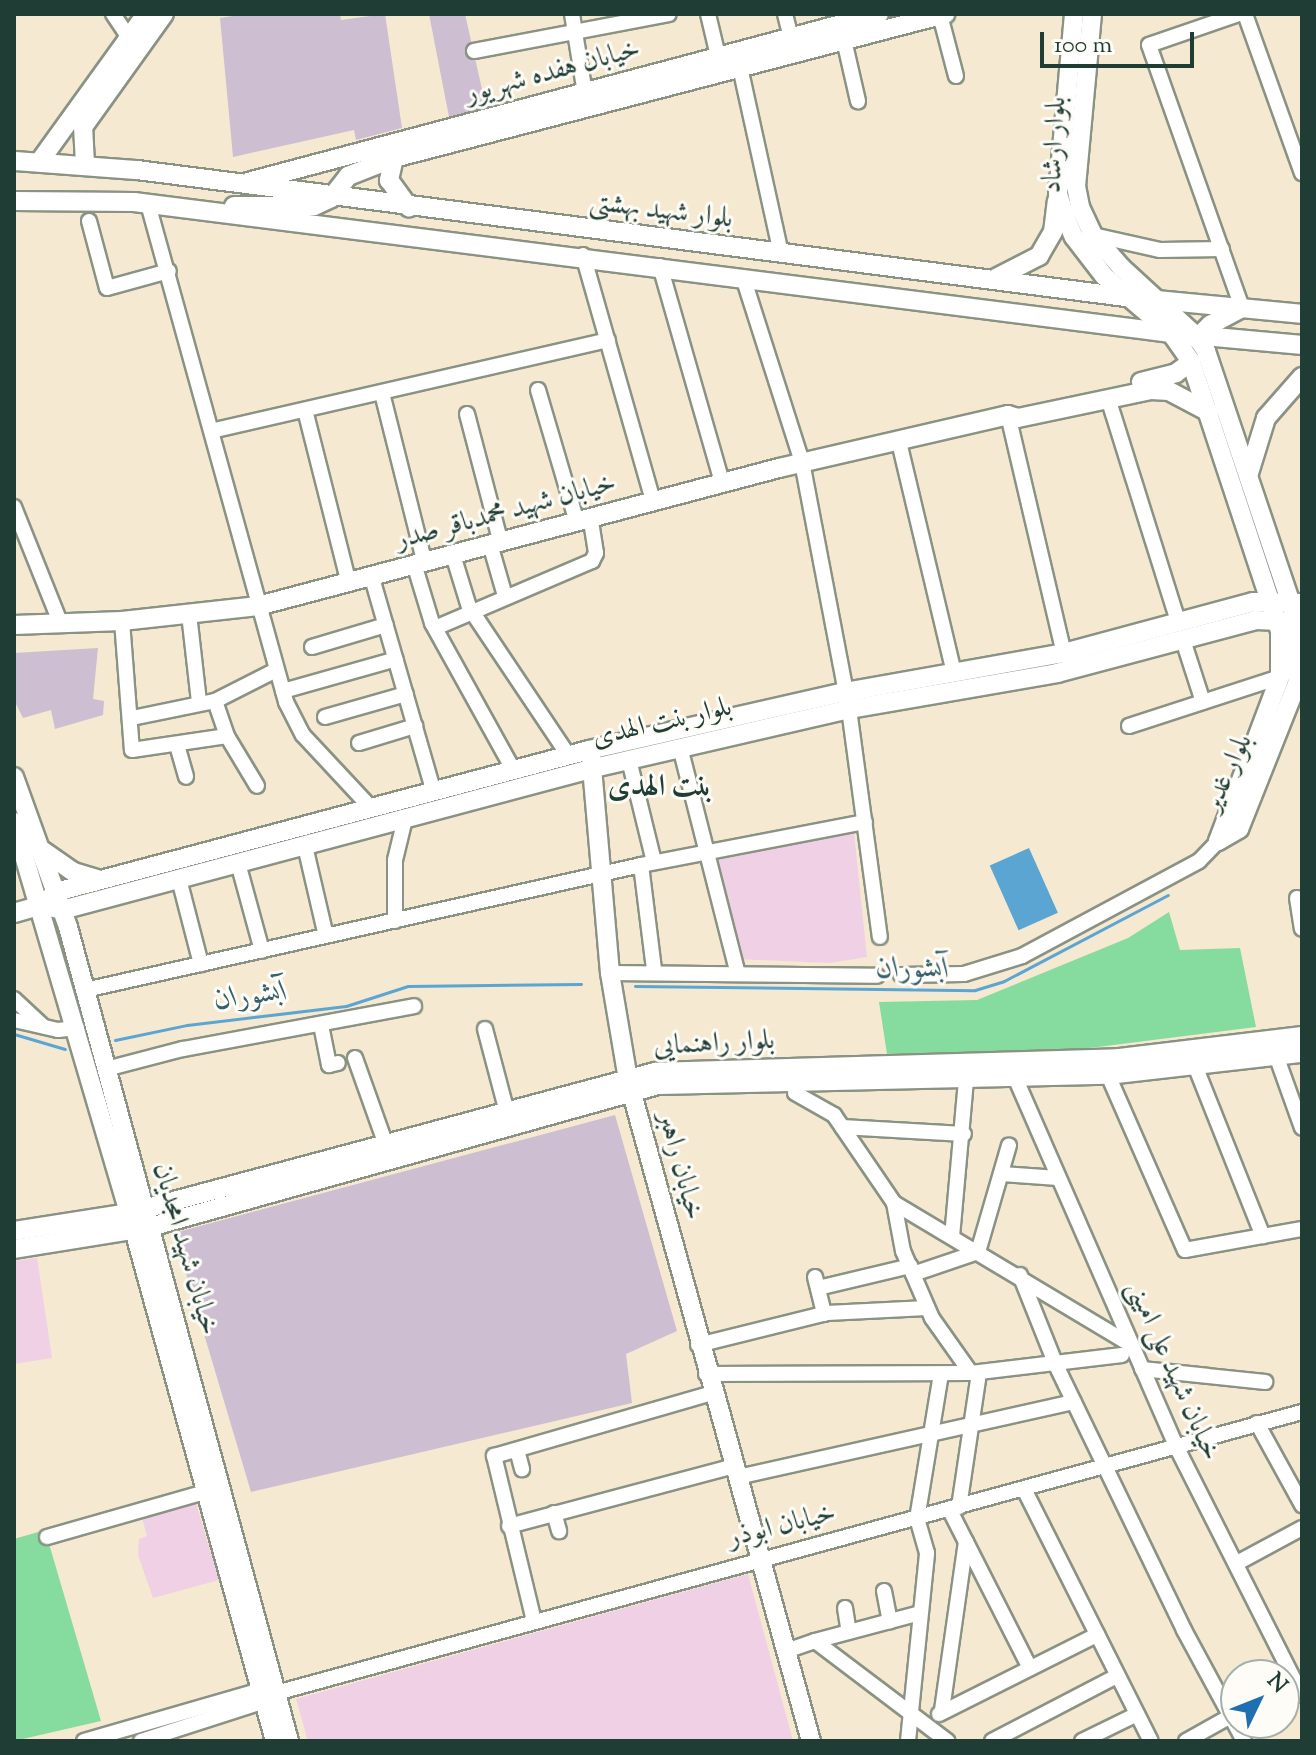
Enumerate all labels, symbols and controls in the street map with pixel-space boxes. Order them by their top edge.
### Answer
scale bar [1044,16,1198,66]
text: 100 m [1054,29,1112,63]
street label: خیابان هفده شهریور [462,33,644,111]
street label: بلوار ارشاد [1036,96,1074,194]
street label: بلوار شهید بهشتی [587,186,735,236]
street label: خیابان شهید محمدباقر صدر [392,466,620,558]
street label: بلوار بنت الهدی [589,691,735,755]
street label: بلوار غدیر [1195,729,1261,817]
district label: بنت الهدی [608,770,712,806]
water label: آبشوران [876,951,950,989]
water label: آبشوران [212,975,290,1019]
street label: بلوار راهنمایی [653,1024,775,1064]
street label: خیابان راهبر [649,1108,711,1224]
street label: خیابان شهید امجدیان [144,1159,226,1339]
street label: خیابان شهید علی امینی [1118,1276,1228,1466]
street label: خیابان ابوذر [725,1496,839,1556]
north arrow [1220,1659,1300,1739]
text: N [1258,1667,1294,1701]

